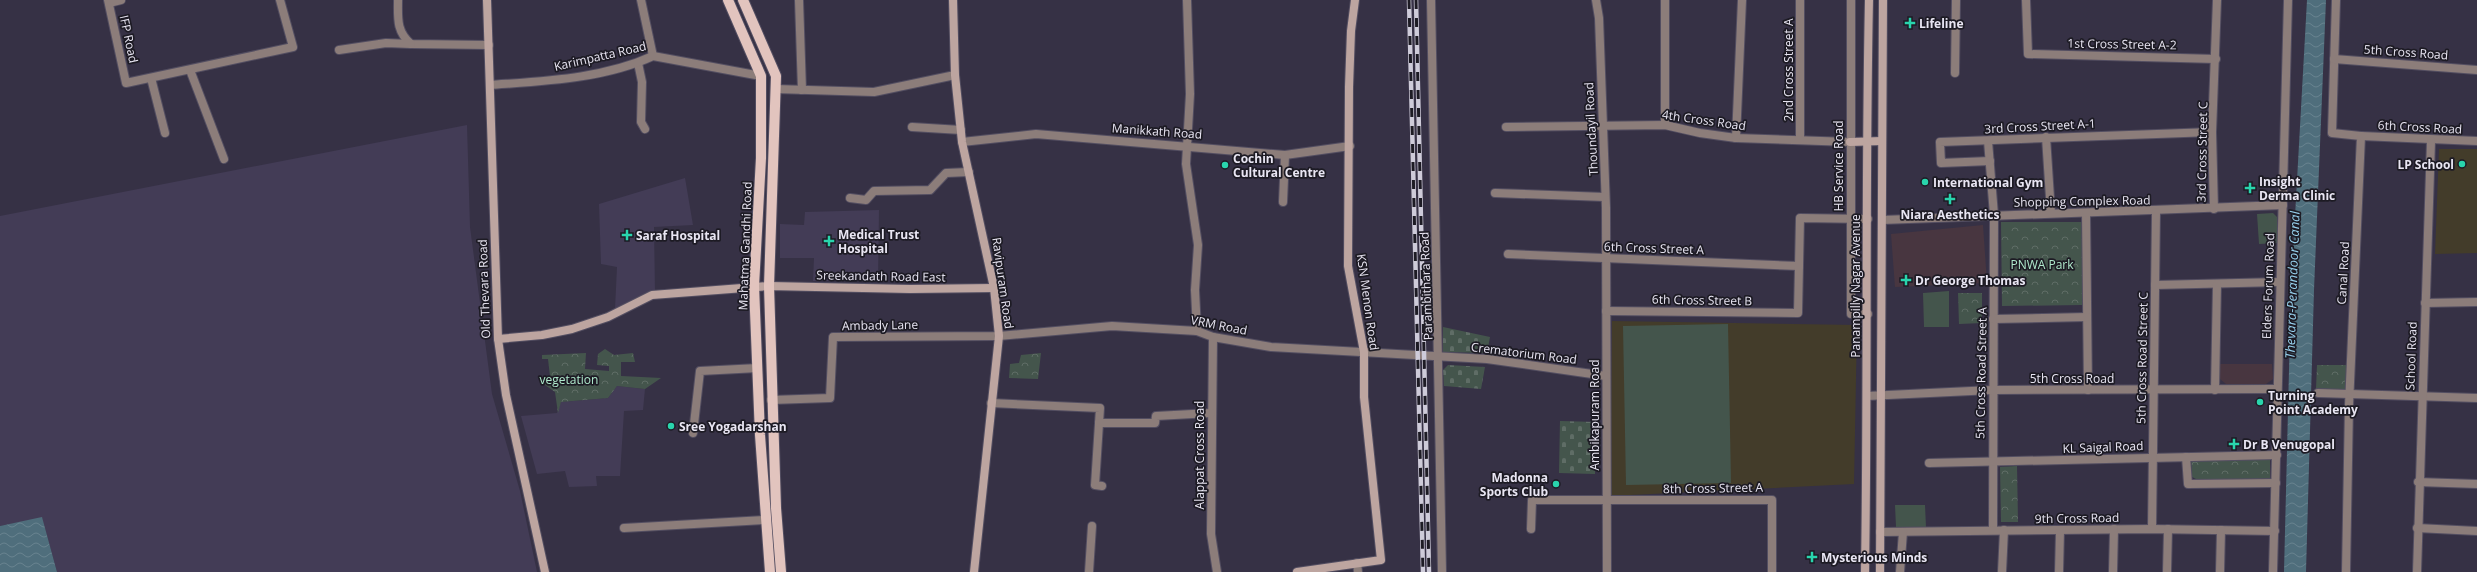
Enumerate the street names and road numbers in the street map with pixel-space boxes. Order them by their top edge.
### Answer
street label: IFP Road [116,14,142,64]
street label: 2nd Cross Street A [1780,18,1797,122]
street label: 1st Cross Street A-2 [2067,35,2177,53]
street label: Karimpatta Road [552,37,648,75]
street label: 5th Cross Road [2363,41,2449,63]
street label: Thoundayil Road [1580,82,1602,176]
street label: 3rd Cross Street C [2193,101,2211,202]
street label: 4th Cross Road [1661,106,1747,134]
street label: 3rd Cross Street A-1 [1984,115,2096,137]
street label: 6th Cross Road [2377,116,2463,138]
street label: Manikkath Road [1111,119,1203,143]
street label: HB Service Road [1830,120,1847,212]
street label: Mahatma Gandhi Road [734,181,756,311]
street label: Shopping Complex Road [2013,191,2151,211]
street label: Panampilly Nagar Avenue [1847,214,1864,358]
street label: Parambithara Road [1416,231,1436,341]
street label: Elders Forum Road [2258,233,2278,339]
street label: Ravipuram Road [988,236,1018,330]
street label: 6th Cross Street A [1604,238,1705,258]
street label: Old Thevara Road [474,239,494,339]
street label: Canal Road [2333,241,2353,305]
street label: KSN Menon Road [1353,253,1383,351]
street label: Sreekandath Road East [816,266,946,286]
street label: 6th Cross Street B [1652,291,1753,309]
street label: 5th Cross Road Street C [2132,292,2152,424]
street label: 5th Cross Road Street A [1971,307,1991,439]
street label: VRM Road [1189,311,1249,339]
street label: Ambady Lane [842,316,919,334]
street label: School Road [2401,321,2421,391]
street label: Crematorium Road [1470,338,1578,368]
street label: Ambikapuram Road [1586,359,1603,471]
street label: 5th Cross Road [2030,370,2114,387]
street label: Alappat Cross Road [1191,401,1208,509]
street label: KL Saigal Road [2062,437,2144,457]
street label: 8th Cross Street A [1663,479,1764,497]
street label: 9th Cross Road [2035,509,2119,527]

